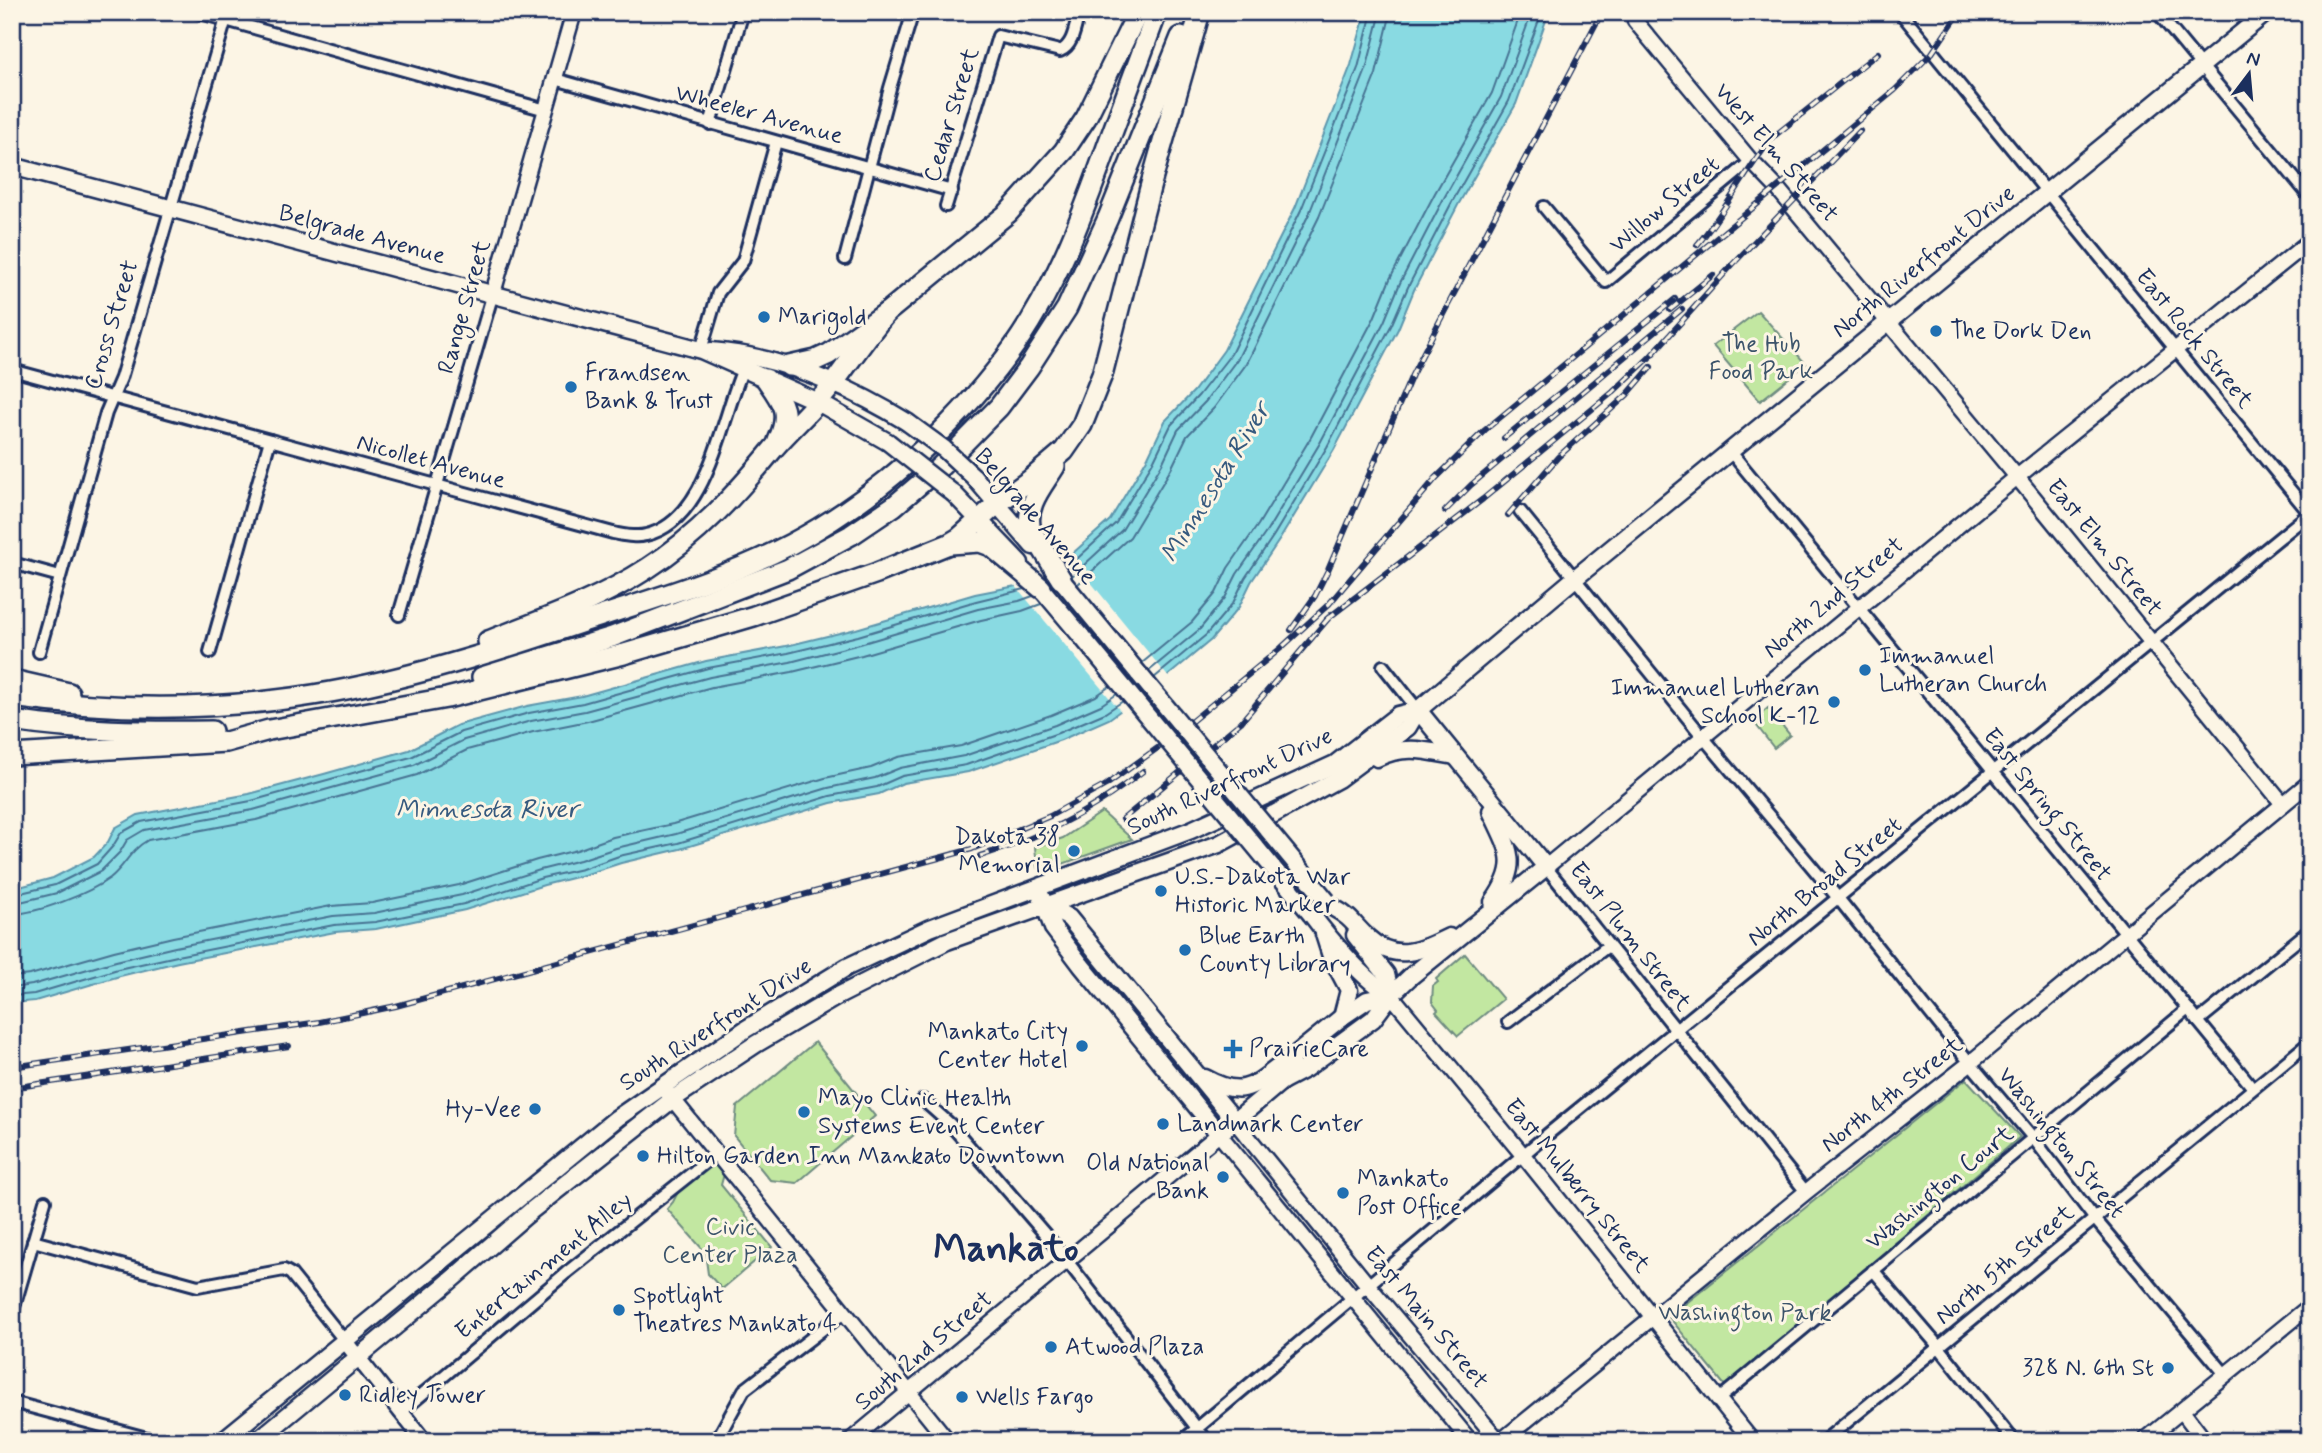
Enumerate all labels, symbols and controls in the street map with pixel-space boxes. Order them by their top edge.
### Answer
north arrow [2214,38,2284,108]
street label: Cedar Street [917,44,987,186]
text: N [2244,45,2263,73]
street label: West Elm Street [1707,77,1845,229]
street label: Wheeler Avenue [672,78,846,152]
street label: Willow Street [1603,150,1727,260]
street label: North Riverfront Drive [1826,178,2022,346]
street label: Belgrade Avenue [275,198,449,274]
street label: Range Street [431,237,501,378]
street label: Cross Street [78,256,146,394]
street label: East Rock Street [2128,263,2260,415]
place label: Marigold [778,302,867,335]
marker: Marigold [756,309,772,325]
place label: The Dork Den [1950,316,2092,347]
marker: The Dork Den [1928,323,1944,339]
park label: The Hub Food Park [1709,329,1813,388]
place label: Frandsen Bank & Trust [585,358,713,417]
marker: Frandsen Bank & Trust [563,379,579,395]
water label: Minnesota River [1153,394,1280,569]
street label: Nicollet Avenue [353,427,509,497]
street label: Belgrade Avenue [966,442,1103,593]
street label: East Elm Street [2039,473,2169,623]
street label: North 2nd Street [1757,530,1911,666]
place label: Immanuel Lutheran Church [1879,641,2047,700]
marker: Immanuel Lutheran Church [1857,662,1873,678]
place label: Immanuel Lutheran School K-12 [1611,673,1820,732]
marker: Immanuel Lutheran School K-12 [1826,694,1842,710]
street label: South Riverfront Drive [1122,721,1338,843]
street label: East Spring Street [1973,722,2119,890]
water label: Minnesota River [396,793,581,827]
street label: North Broad Street [1741,810,1909,954]
place label: Dakota 38 Memorial [954,822,1060,881]
marker: Dakota 38 Memorial [1066,843,1082,859]
street label: East Plum Street [1562,856,1698,1018]
place label: U.S.-Dakota War Historic Marker [1175,862,1350,921]
marker: U.S.-Dakota War Historic Marker [1153,883,1169,899]
place label: Blue Earth County Library [1199,921,1351,980]
marker: Blue Earth County Library [1177,942,1193,958]
street label: South Riverfront Drive [614,951,818,1099]
place label: Mankato City Center Hotel [928,1017,1068,1076]
street label: North 4th Street [1815,1030,1969,1160]
place label: PrairieCare [1249,1034,1369,1065]
marker: Mankato City Center Hotel [1074,1038,1090,1054]
marker: PrairieCare [1223,1039,1243,1059]
street label: Washington Street [1988,1061,2132,1227]
place label: Mayo Clinic Health Systems Event Center [818,1083,1045,1142]
street label: East Mulberry Street [1497,1092,1657,1280]
place label: Hy-Vee [446,1094,521,1125]
marker: Hy-Vee [527,1101,543,1117]
marker: Mayo Clinic Health Systems Event Center [796,1104,812,1120]
place label: Landmark Center [1177,1109,1364,1140]
marker: Landmark Center [1155,1116,1171,1132]
street label: Washington Court [1860,1119,2022,1260]
place label: Hilton Garden Inn Mankato Downtown [657,1141,1065,1172]
marker: Hilton Garden Inn Mankato Downtown [635,1148,651,1164]
place label: Old National Bank [1086,1148,1209,1207]
place label: Mankato Post Office [1357,1164,1462,1223]
marker: Old National Bank [1215,1169,1231,1185]
street label: Entertainment Alley [449,1185,639,1347]
marker: Mankato Post Office [1335,1185,1351,1201]
street label: North 5th Street [1929,1198,2081,1332]
park label: Civic Center Plaza [662,1212,798,1271]
district label: Mankato [933,1225,1079,1274]
street label: East Main Street [1357,1240,1495,1396]
place label: Spotlight Theatres Mankato 4 [633,1281,837,1340]
street label: South 2nd Street [849,1284,999,1418]
park label: Washington Park [1658,1298,1832,1332]
marker: Spotlight Theatres Mankato 4 [611,1302,627,1318]
place label: Atwood Plaza [1065,1332,1204,1363]
marker: Atwood Plaza [1043,1339,1059,1355]
place label: 328 N. 6th St [2022,1353,2154,1384]
marker: 328 N. 6th St [2160,1360,2176,1376]
place label: Ridley Tower [359,1380,486,1411]
place label: Wells Fargo [976,1382,1094,1413]
marker: Ridley Tower [337,1387,353,1403]
marker: Wells Fargo [954,1389,970,1405]

